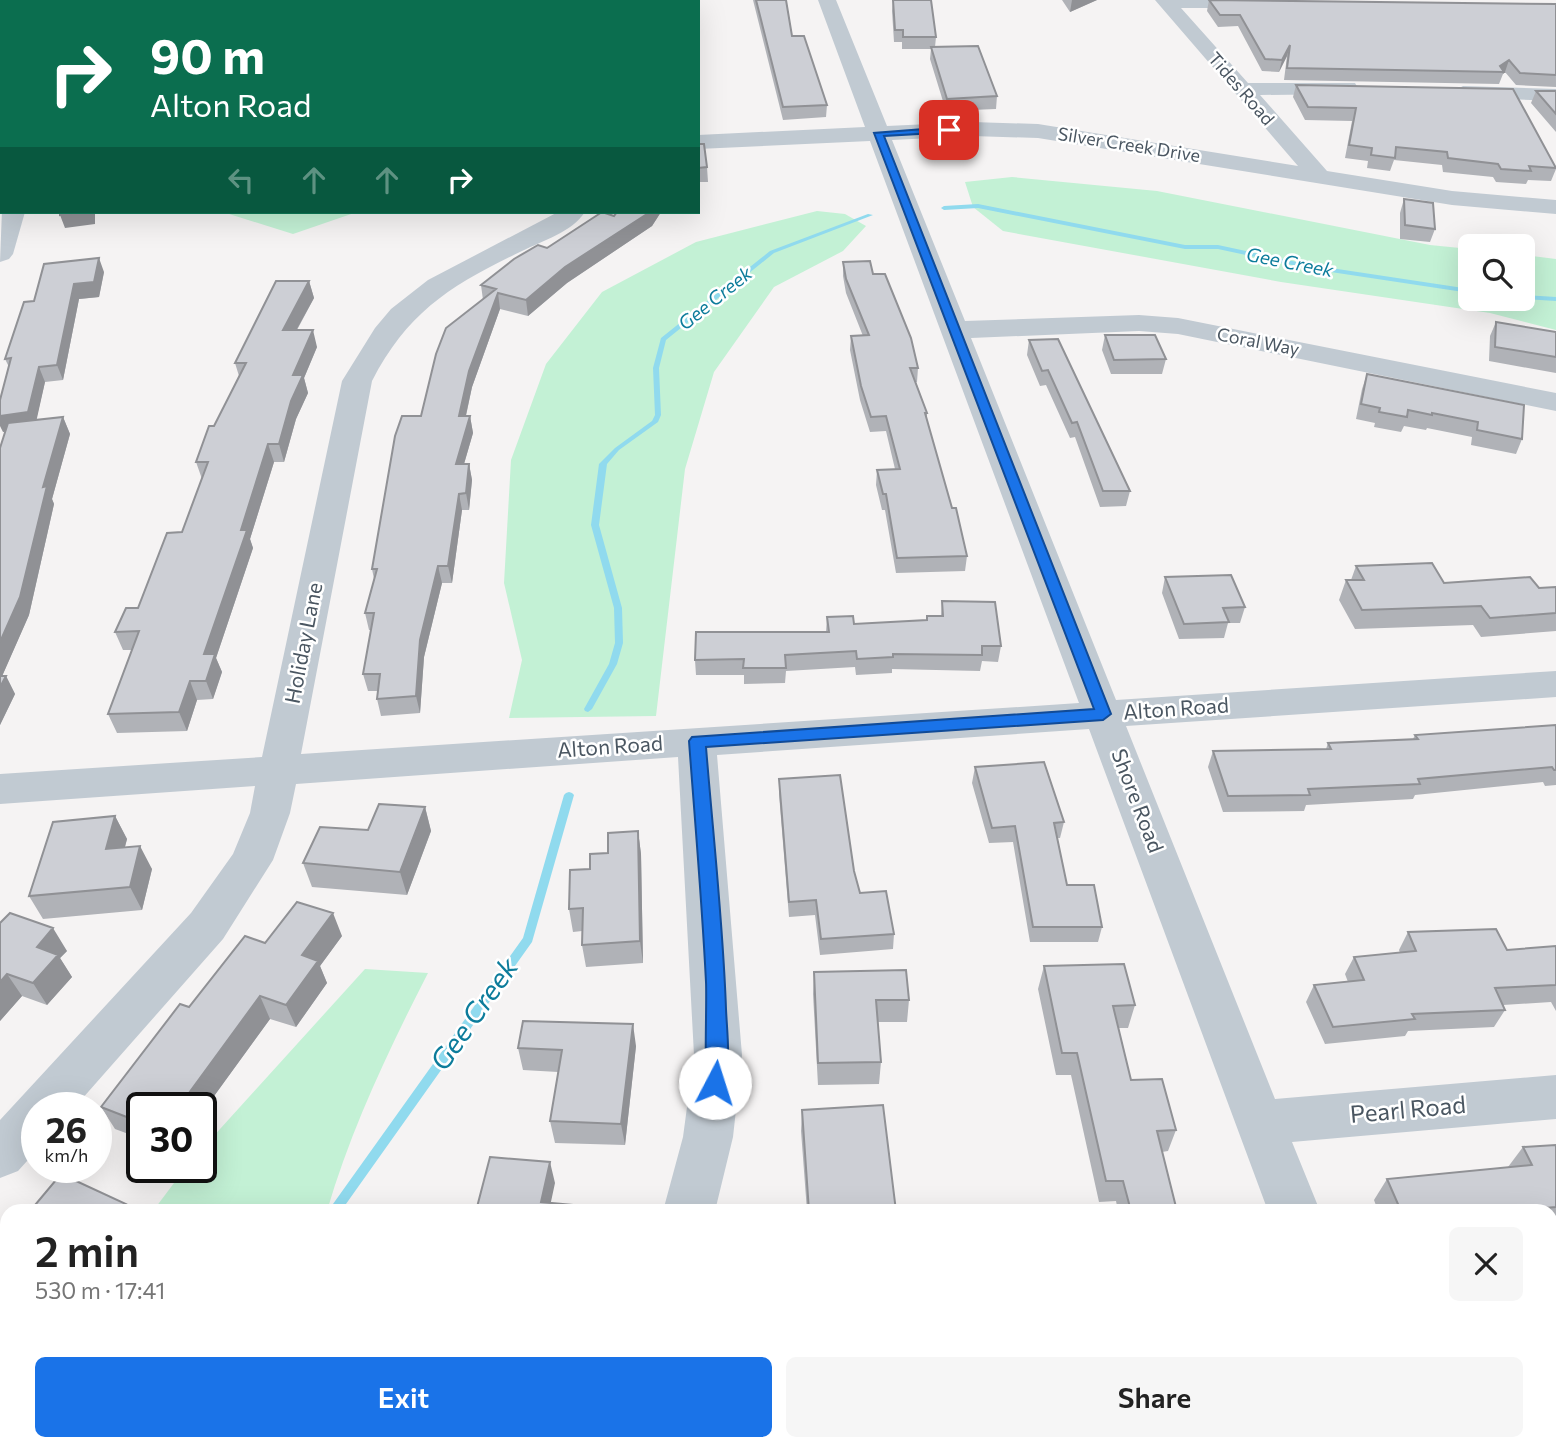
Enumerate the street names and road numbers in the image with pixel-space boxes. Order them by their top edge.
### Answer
street label: Tides Road [1204,47,1279,129]
street label: Silver Creek Drive [1056,122,1202,166]
street label: Coral Way [1215,322,1301,360]
street label: Holiday Lane [279,580,327,705]
street label: Alton Road [1122,691,1230,724]
street label: Alton Road [556,729,664,762]
street label: Shore Road [1107,745,1170,856]
street label: Pearl Road [1349,1089,1467,1128]

